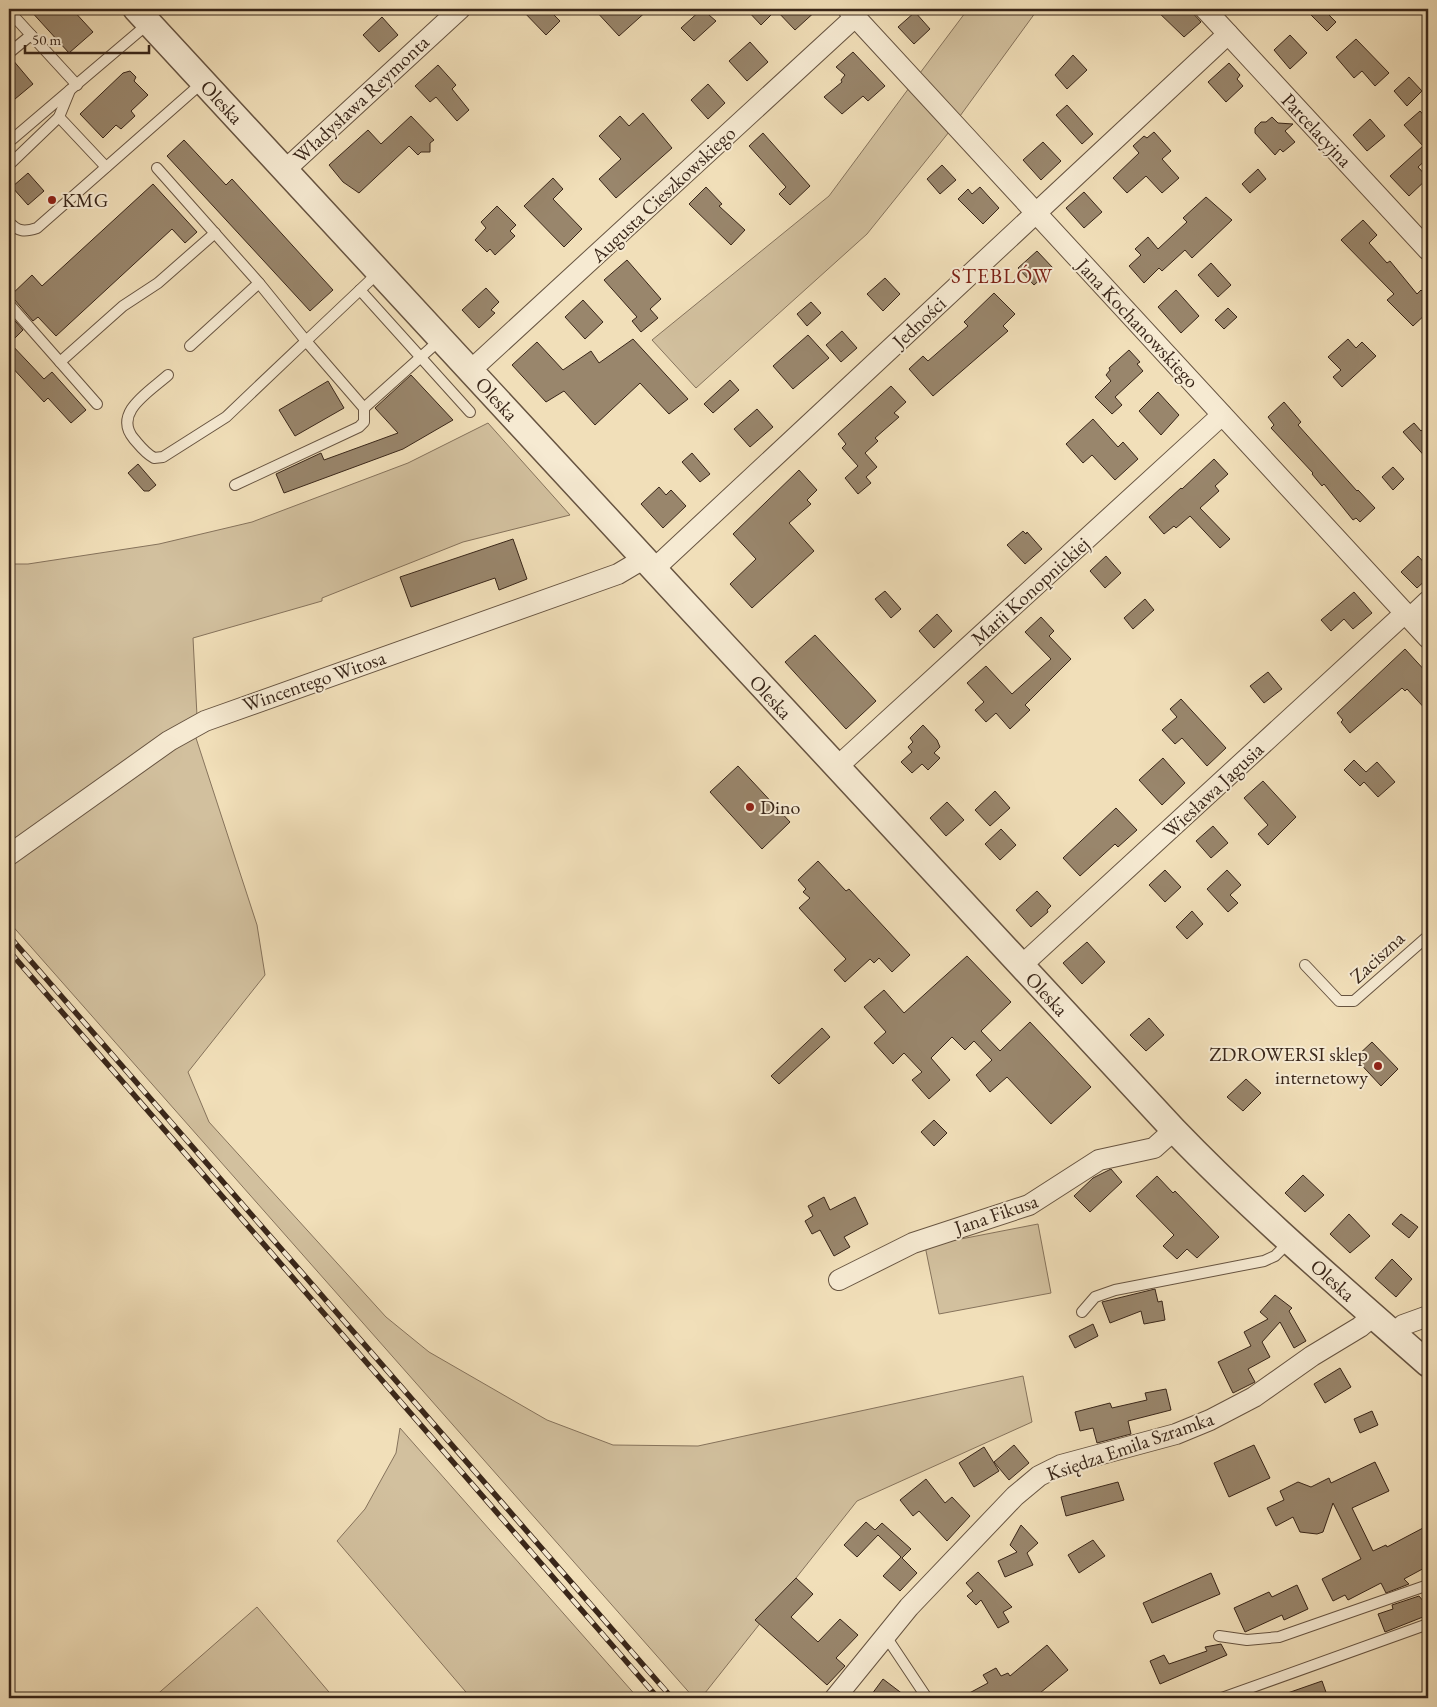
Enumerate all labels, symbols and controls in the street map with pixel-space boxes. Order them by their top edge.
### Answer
scale bar [25,22,149,54]
street label: Władysława Reymonta [287,29,435,169]
text: 50 m [32,30,61,49]
street label: Oleska [195,74,249,130]
street label: Parcelacyjna [1276,87,1358,173]
street label: Augusta Cieszkowskiego [584,120,741,269]
place label: KMG [62,187,108,213]
marker: KMG [46,194,58,206]
street label: Jana Kochanowskiego [1070,251,1205,393]
district label: STEBLÓW [951,262,1053,289]
street label: Jedności [885,290,952,355]
street label: Oleska [470,371,524,427]
street label: Marii Konopnickiej [965,531,1095,651]
street label: Wincentego Witosa [239,644,389,718]
street label: Oleska [744,669,798,725]
street label: Wiesława Jagusia [1157,736,1269,843]
place label: Dino [760,794,801,820]
marker: Dino [744,801,756,813]
street label: Zaciszna [1344,925,1410,989]
street label: Oleska [1020,966,1074,1022]
place label: ZDROWERSI sklep internetowy [1209,1041,1368,1090]
marker: ZDROWERSI sklep internetowy [1372,1060,1384,1072]
street label: Jana Fikusa [949,1188,1041,1241]
street label: Oleska [1305,1253,1361,1307]
street label: Księdza Emila Szramka [1043,1405,1217,1487]

